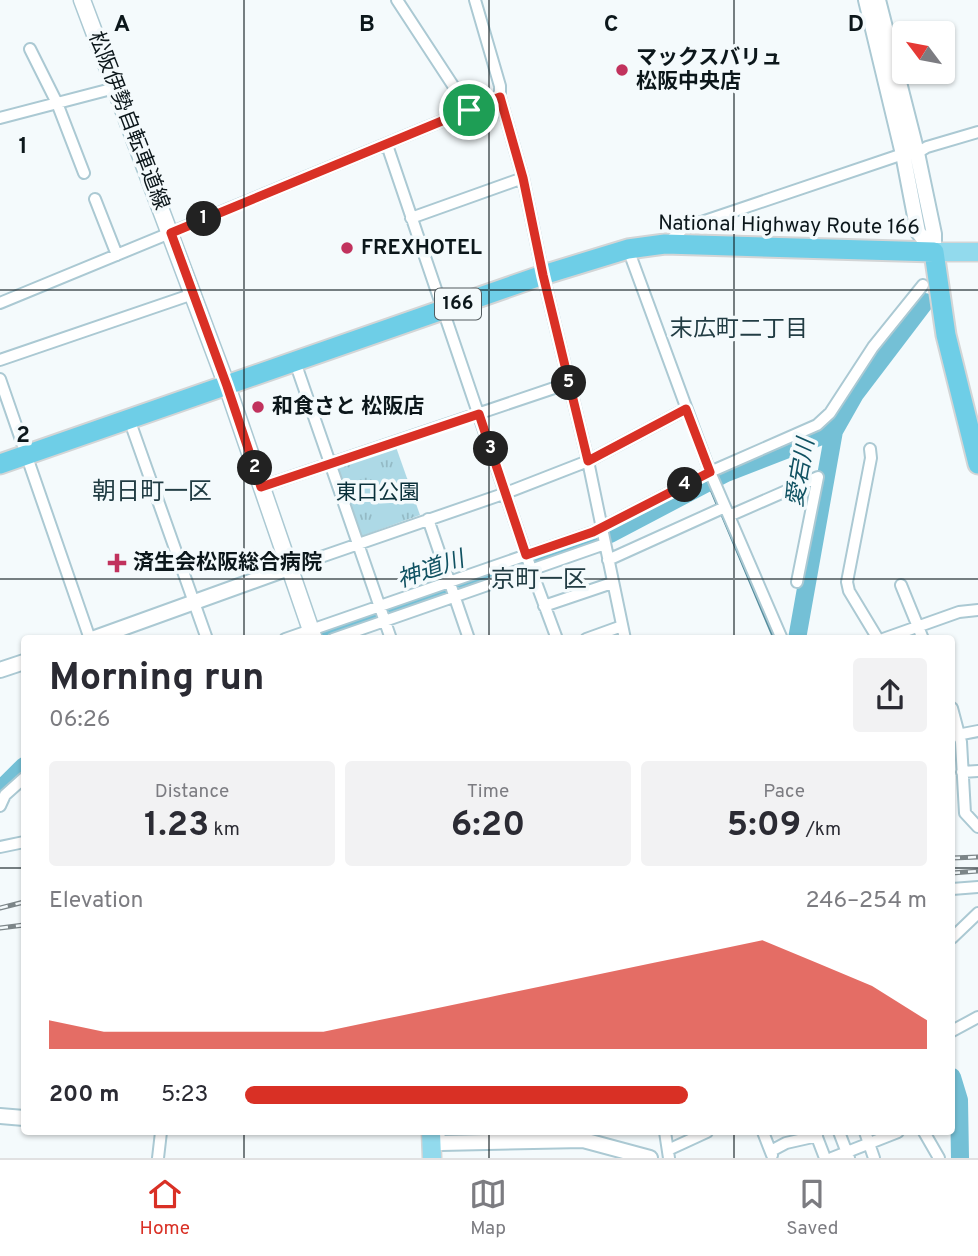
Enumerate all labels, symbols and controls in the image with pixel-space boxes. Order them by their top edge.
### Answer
text: A [114,11,130,40]
text: B [359,11,375,40]
text: C [604,11,618,40]
text: D [848,11,864,40]
north arrow [892,21,956,84]
map controls [892,21,955,84]
street label: 松阪伊勢自転車道線 [82,28,174,214]
place label: マックスバリュ 松阪中央店 [636,45,782,96]
marker: マックスバリュ 松阪中央店 [614,62,630,78]
pin [439,80,499,140]
icon: arrive [450,91,488,129]
text: 1 [18,133,28,162]
pin: 1 [186,202,222,236]
text: 1 [200,206,207,230]
street label: National Highway Route 166 [658,210,920,242]
place label: FREXHOTEL [361,235,482,262]
marker: FREXHOTEL [339,240,355,256]
road number: 166 [435,288,481,320]
district label: 末広町二丁目 [670,316,808,345]
pin: 5 [552,366,586,400]
text: 5 [563,370,574,394]
place label: 和食さと 松阪店 [272,394,424,421]
marker: 和食さと 松阪店 [250,399,266,415]
text: 2 [16,422,30,451]
pin: 3 [474,432,508,466]
water label: 愛宕川 [782,434,823,509]
text: 3 [485,436,496,460]
pin: 2 [238,450,272,486]
text: 2 [249,455,260,479]
pin: 4 [668,468,702,503]
text: 4 [678,472,691,496]
district label: 朝日町一区 [92,478,212,508]
park label: 東口公園 [336,480,420,507]
water label: 神道川 [394,545,471,596]
place label: 済生会松阪総合病院 [133,550,322,577]
marker: 済生会松阪総合病院 [107,553,127,573]
district label: 京町一区 [491,566,587,596]
text: Morning run [49,655,265,704]
button: share [853,658,927,732]
text: 06:26 [49,706,110,735]
text: Distance [155,780,229,804]
text: Time [467,780,509,804]
text: Pace [763,780,805,804]
text: 1.23 [144,804,209,848]
text: 6:20 [451,804,525,848]
text: 5:09 [727,804,801,848]
text: km [209,818,240,842]
text: /km [801,818,841,842]
text: Elevation [49,887,144,916]
text: 246–254 m [805,887,927,916]
text: 200 m [49,1081,119,1110]
text: 5:23 [161,1081,208,1110]
tab: Home [140,1175,190,1241]
tab: Map [469,1175,507,1241]
tab: Saved [786,1175,838,1241]

